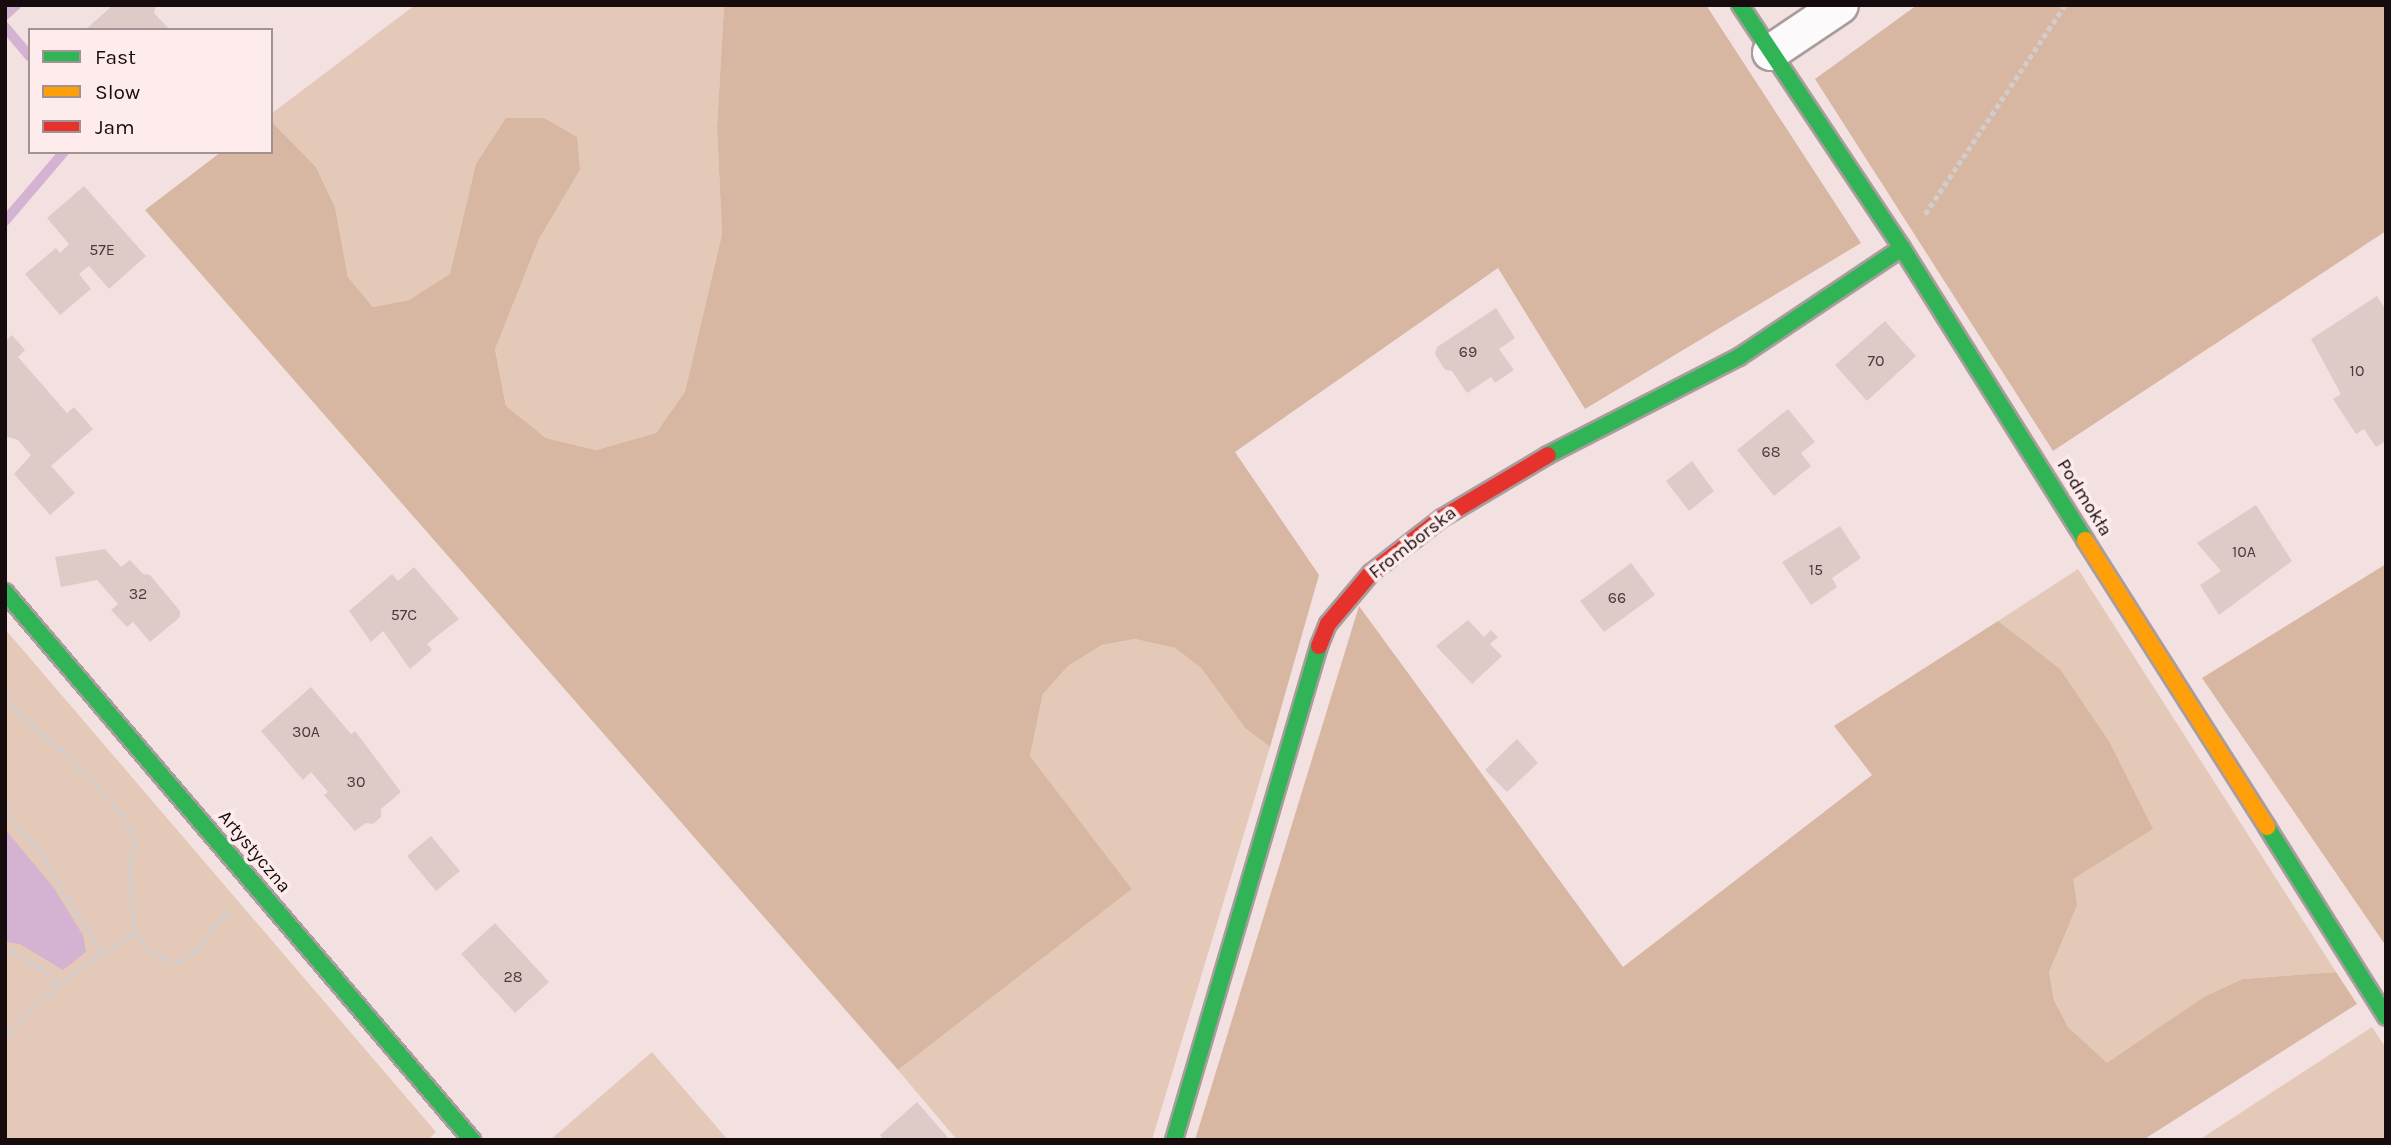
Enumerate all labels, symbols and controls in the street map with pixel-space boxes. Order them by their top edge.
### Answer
legend [28,28,273,154]
text: Fast [95,45,136,69]
text: Slow [95,80,140,104]
text: Jam [95,115,135,139]
house number: 57E [89,240,115,260]
house number: 69 [1459,342,1477,362]
house number: 70 [1867,351,1885,371]
house number: 10 [2350,361,2364,381]
house number: 68 [1762,442,1780,462]
street label: Podmokła [2051,455,2117,541]
street label: Fromborska [1365,502,1461,584]
house number: 10A [2232,542,2256,562]
house number: 15 [1809,560,1823,580]
house number: 32 [129,584,147,604]
house number: 66 [1608,588,1626,608]
house number: 57C [391,605,417,625]
house number: 30A [292,722,320,742]
house number: 30 [347,772,365,792]
street label: Artystyczna [213,806,295,898]
house number: 28 [503,967,523,987]

